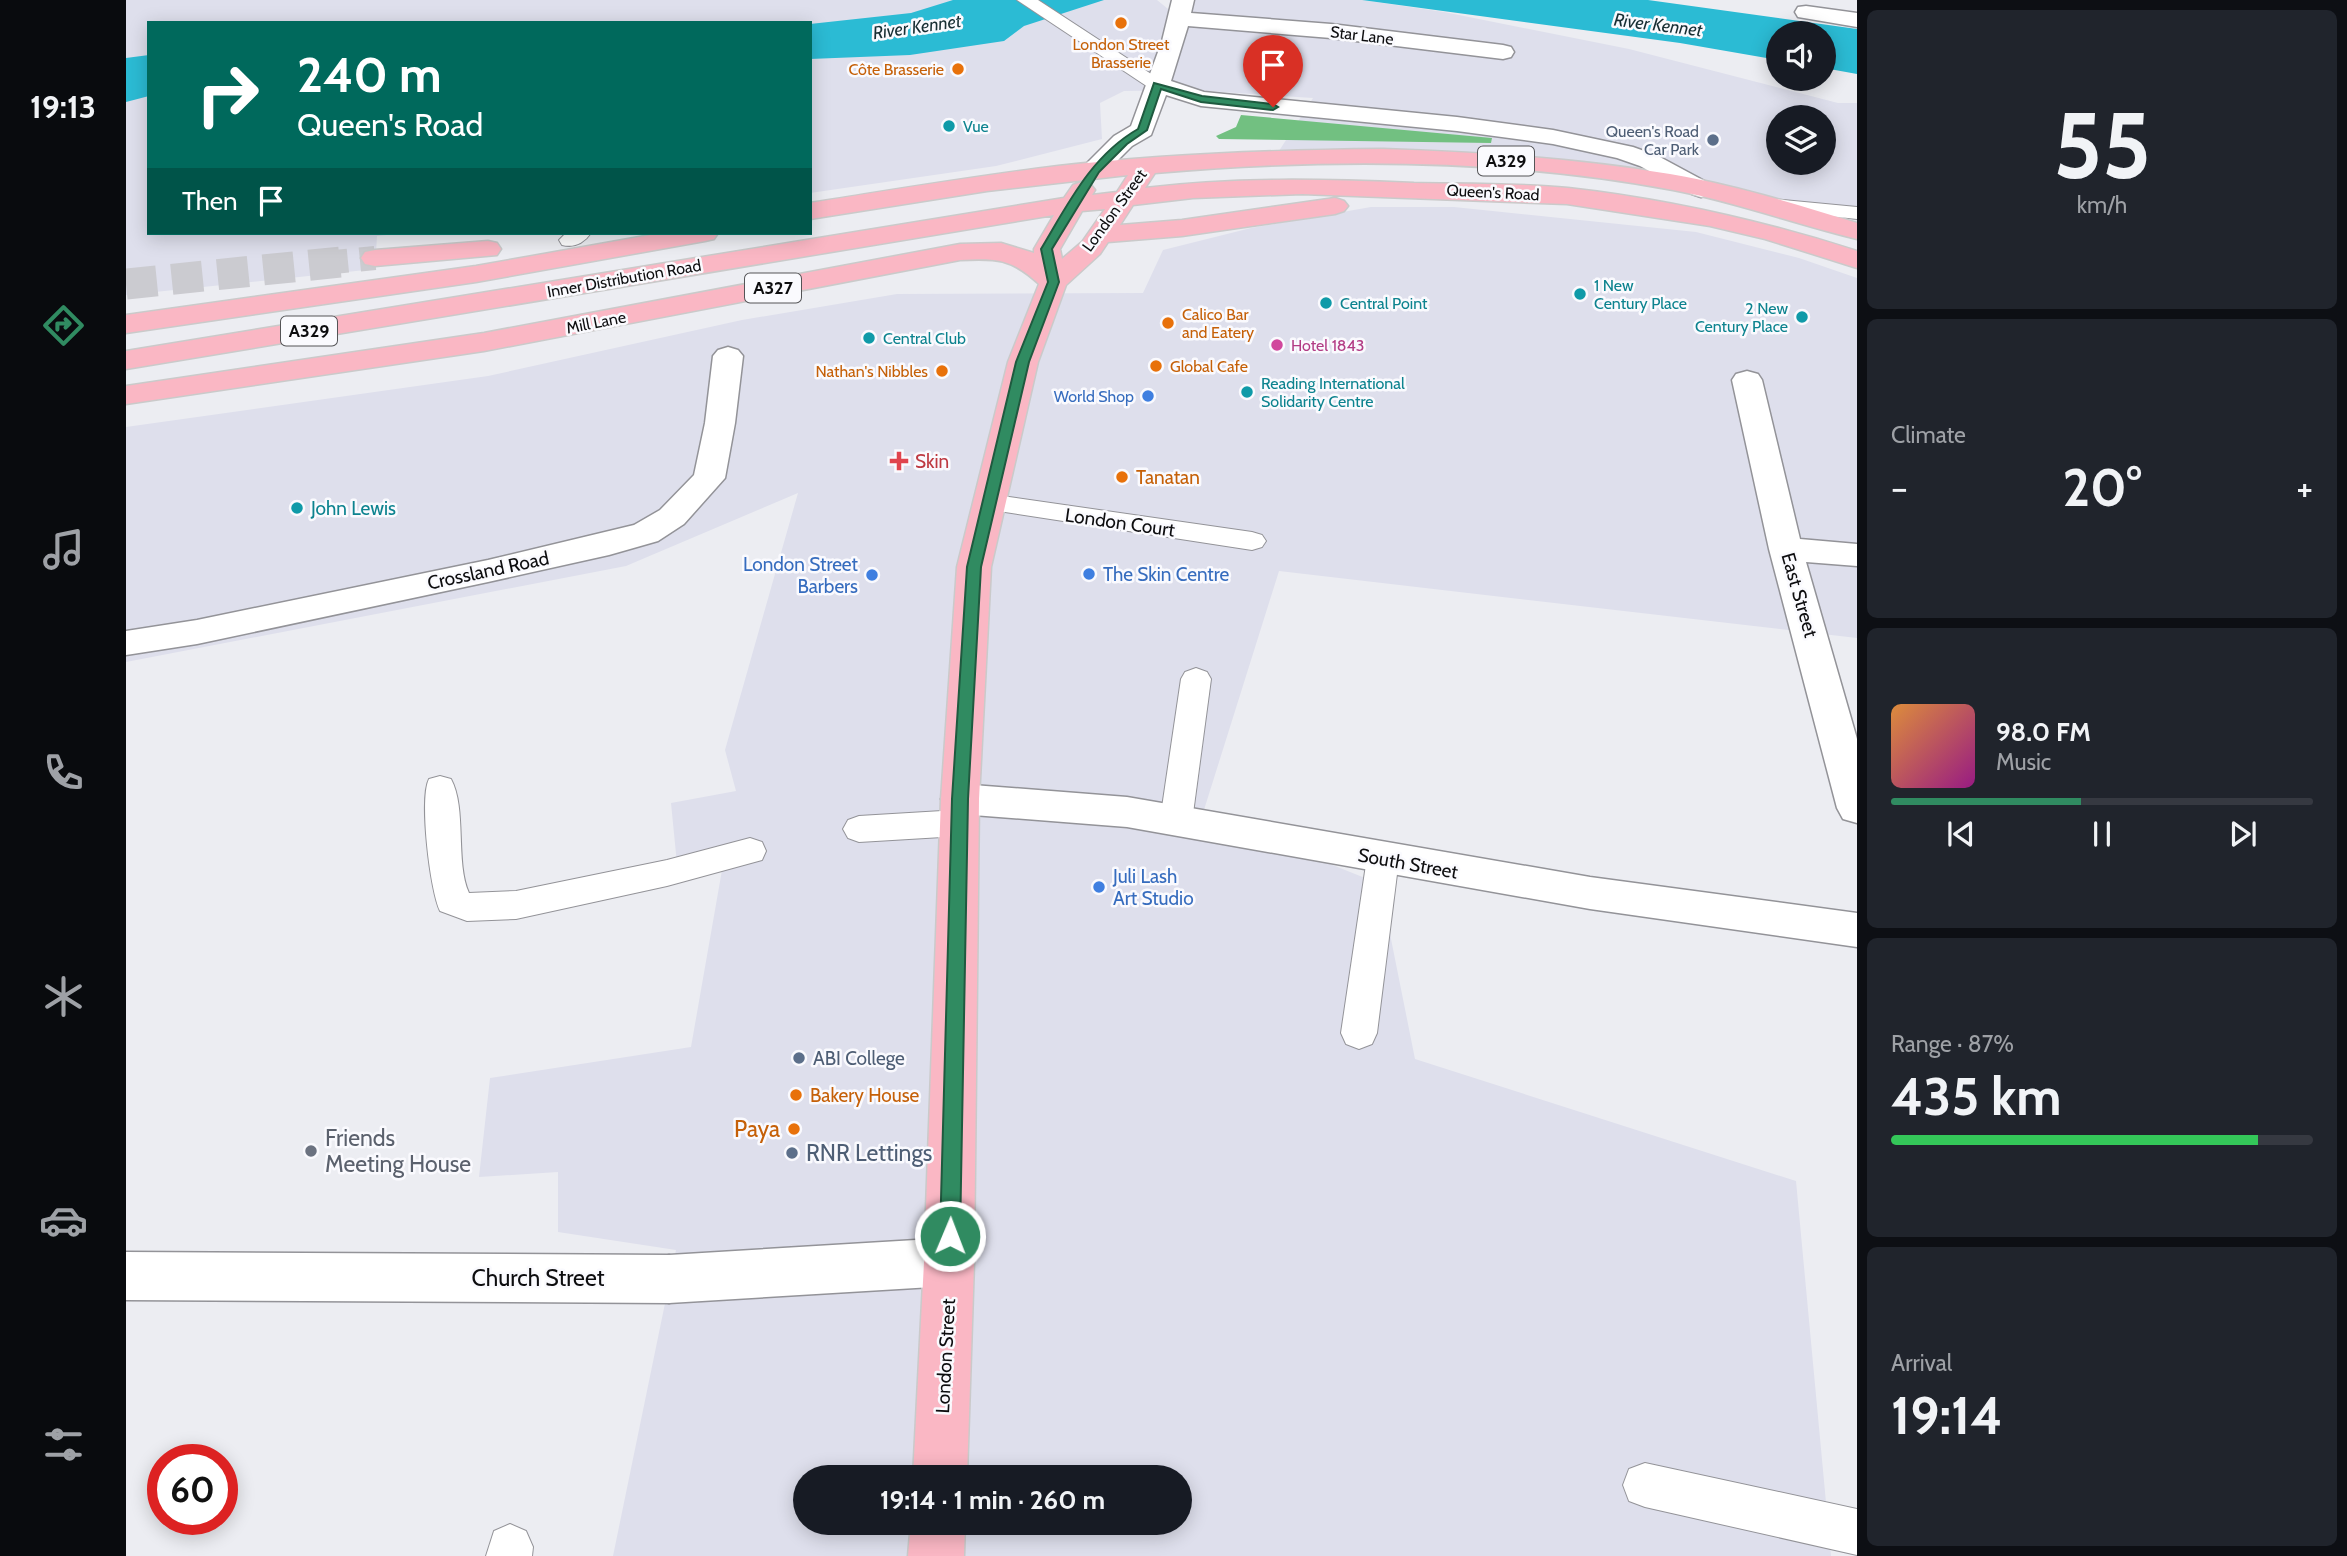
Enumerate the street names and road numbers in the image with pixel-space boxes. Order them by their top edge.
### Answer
street label: Star Lane [1329,22,1395,49]
road number: A329 [1478,146,1534,176]
street label: London Street [1078,165,1151,255]
street label: Queen's Road [1446,181,1540,204]
street label: Inner Distribution Road [546,256,703,301]
road number: A327 [745,274,801,302]
street label: Mill Lane [565,307,627,338]
road number: A329 [281,316,337,346]
street label: London Court [1064,503,1177,542]
street label: Crossland Road [425,546,551,595]
street label: East Street [1776,550,1823,641]
street label: South Street [1356,843,1460,884]
street label: Church Street [472,1264,605,1292]
street label: London Street [931,1297,960,1414]

